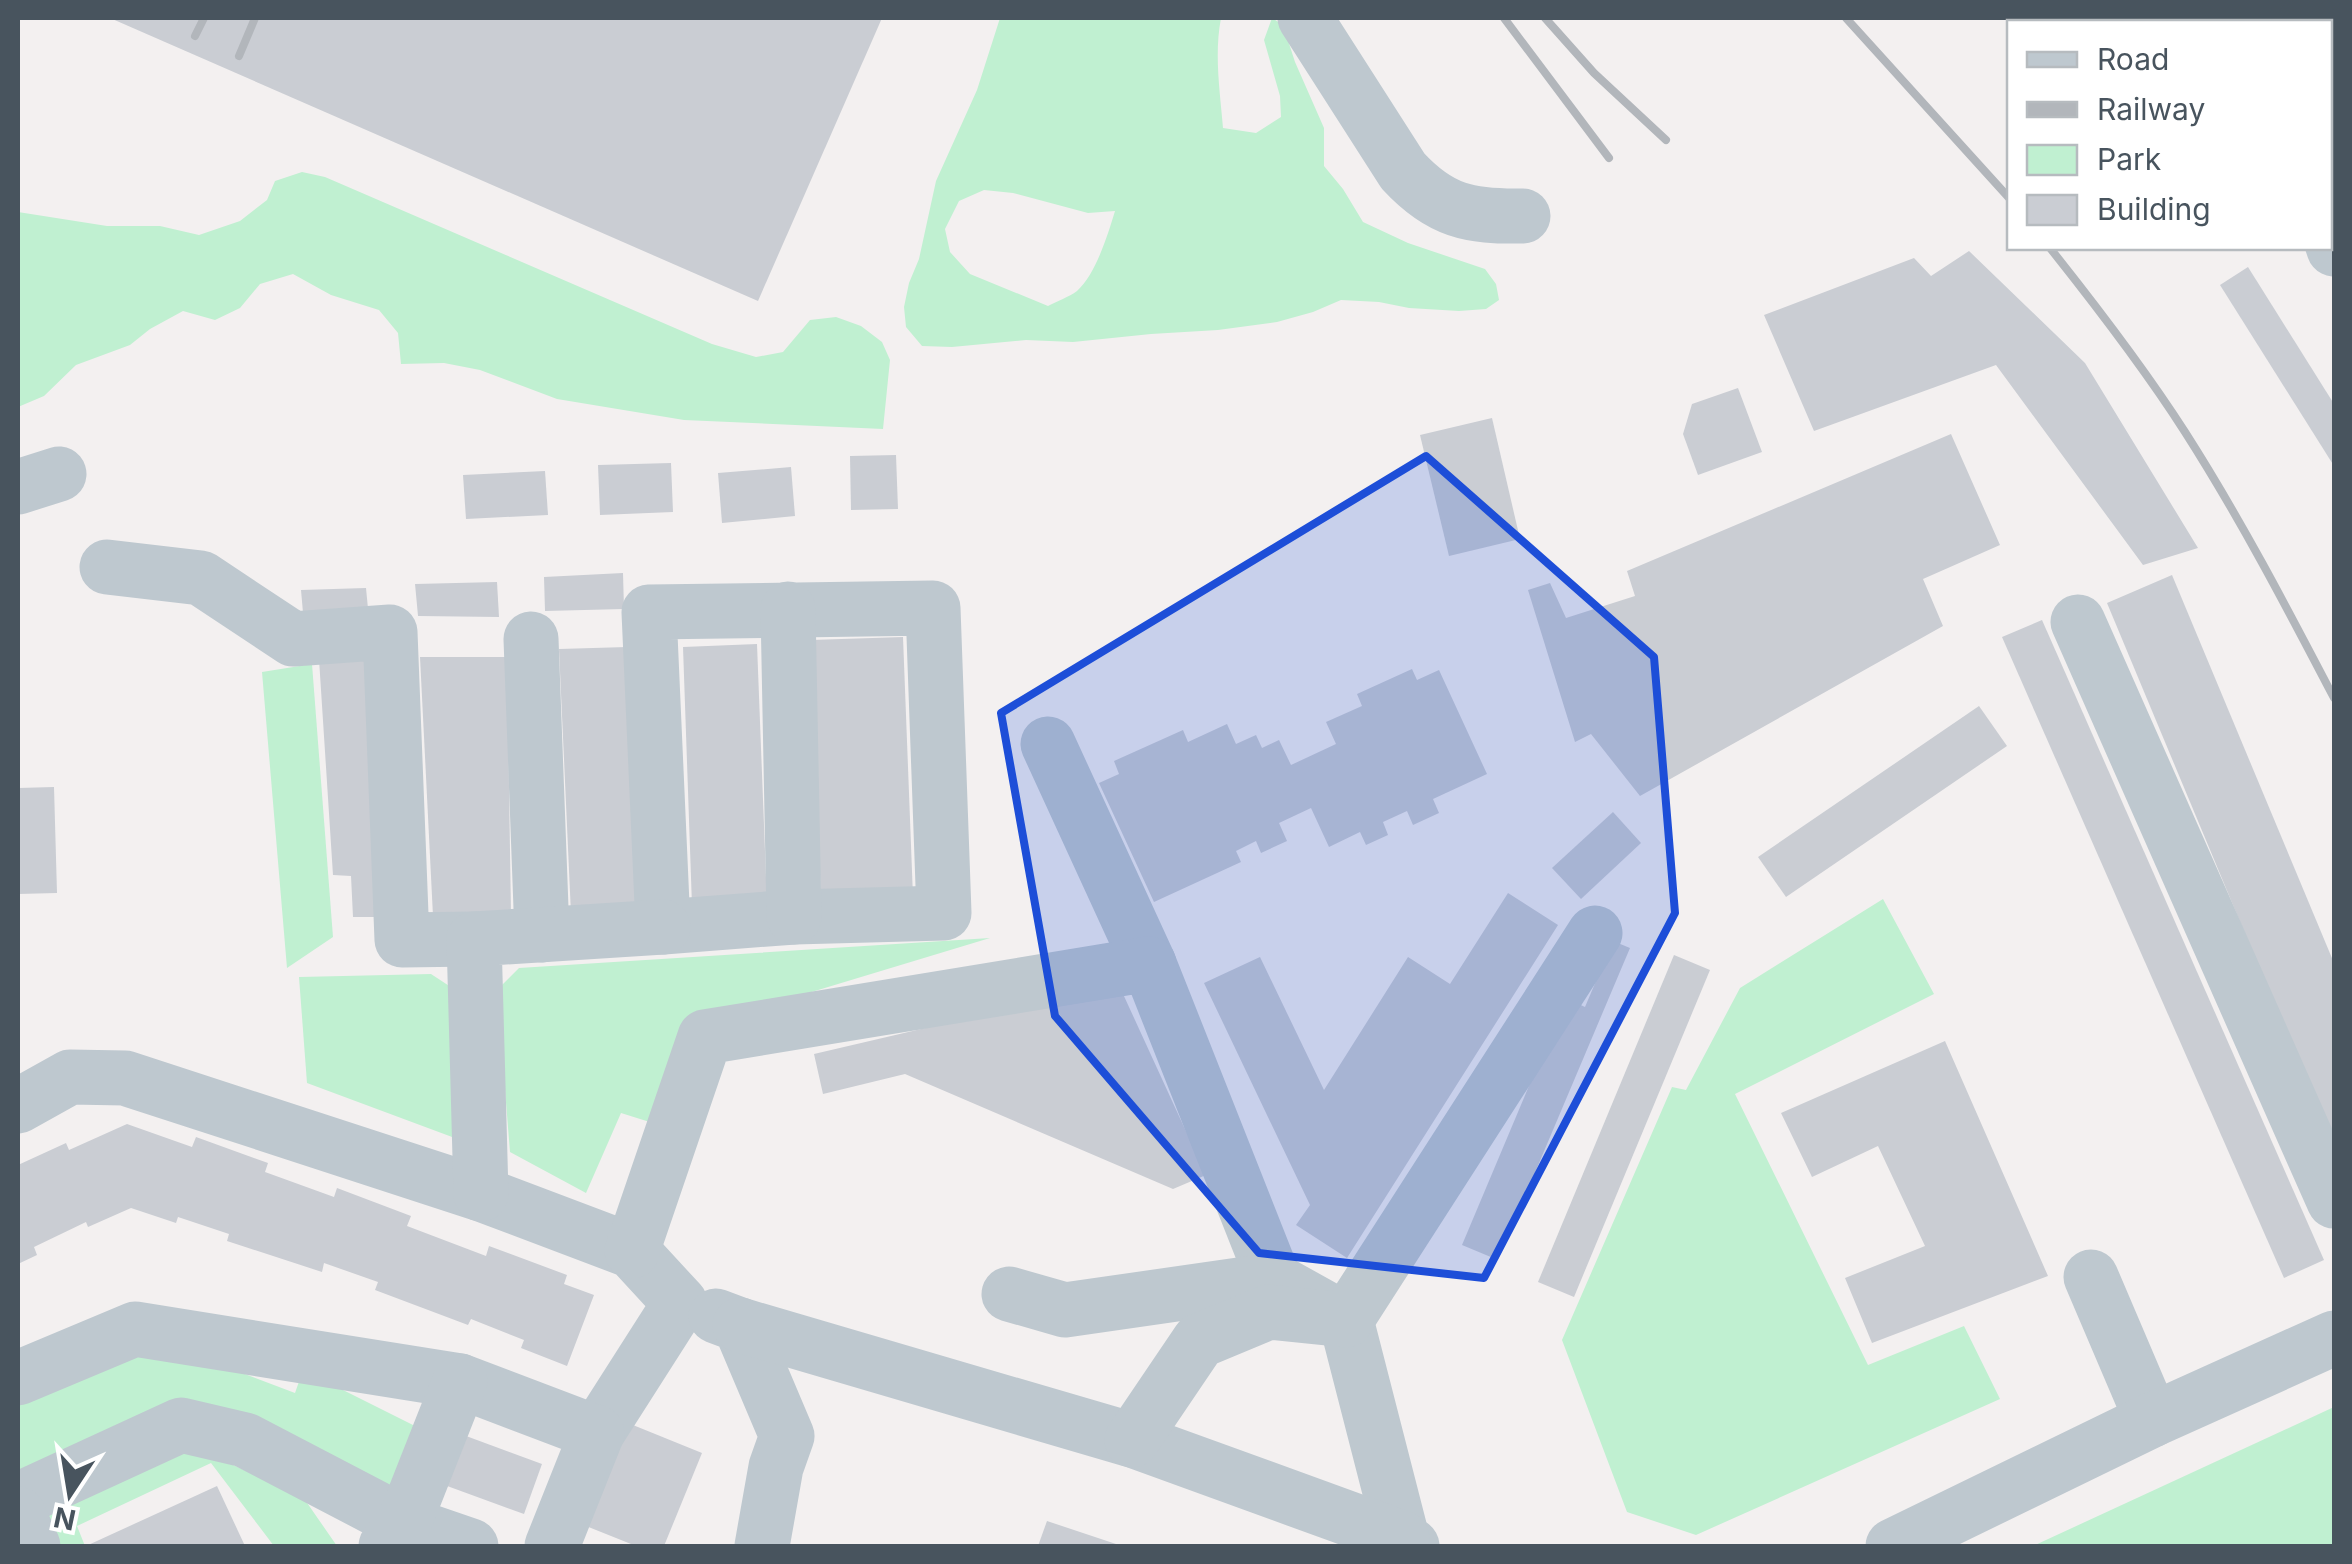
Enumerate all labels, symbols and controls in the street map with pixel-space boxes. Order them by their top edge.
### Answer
legend [2007,20,2332,250]
text: Road [2097,41,2169,77]
text: Railway [2097,91,2205,127]
text: Park [2097,141,2162,177]
text: Building [2097,191,2211,227]
north arrow [20,1444,120,1544]
text: N [51,1500,79,1537]

